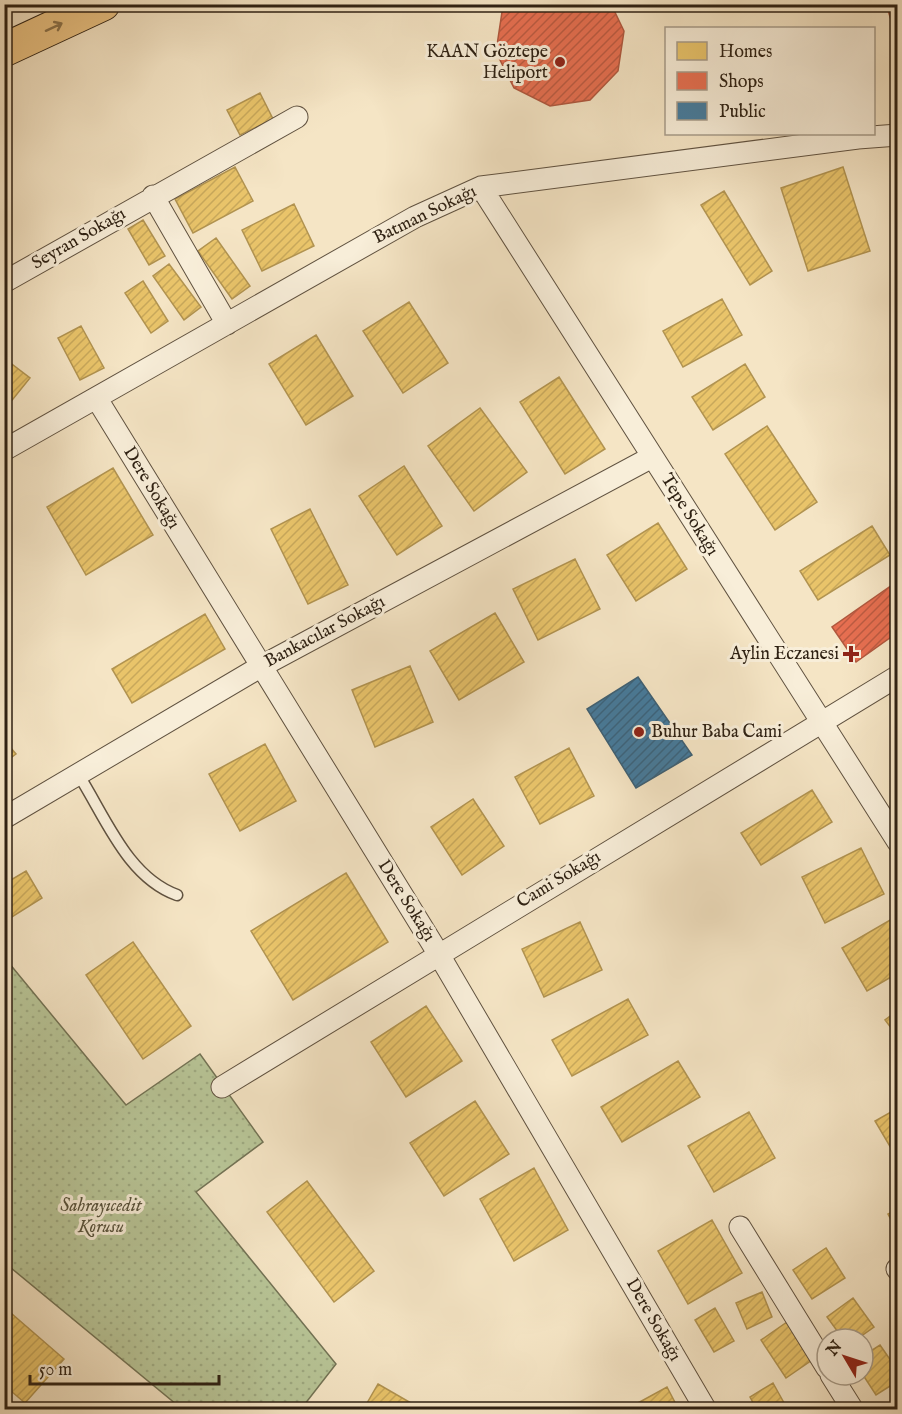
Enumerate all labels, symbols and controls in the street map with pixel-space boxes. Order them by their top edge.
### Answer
one-way arrow [44,21,62,33]
legend [665,27,875,135]
place label: KAAN Göztepe Heliport [426,41,548,85]
text: Homes [719,41,772,64]
marker: KAAN Göztepe Heliport [553,55,567,69]
text: Shops [719,71,764,94]
text: Public [719,101,766,124]
street label: Batman Sokağı [370,180,480,250]
street label: Seyran Sokağı [28,203,130,275]
street label: Dere Sokağı [117,442,185,534]
street label: Tepe Sokağı [655,470,723,561]
street label: Bankacılar Sokağı [261,590,389,673]
place label: Aylin Eczanesi [729,643,839,666]
marker: Aylin Eczanesi [844,647,858,661]
place label: Buhur Baba Cami [651,721,782,744]
marker: Buhur Baba Cami [632,725,646,739]
street label: Cami Sokağı [513,846,605,914]
street label: Dere Sokağı [372,856,440,946]
park label: Sahrayıcedit Korusu [60,1195,143,1239]
street label: Dere Sokağı [620,1274,686,1366]
north arrow [815,1327,875,1387]
text: N [822,1337,847,1361]
scale bar [30,1348,219,1386]
text: 50 m [39,1359,72,1382]

